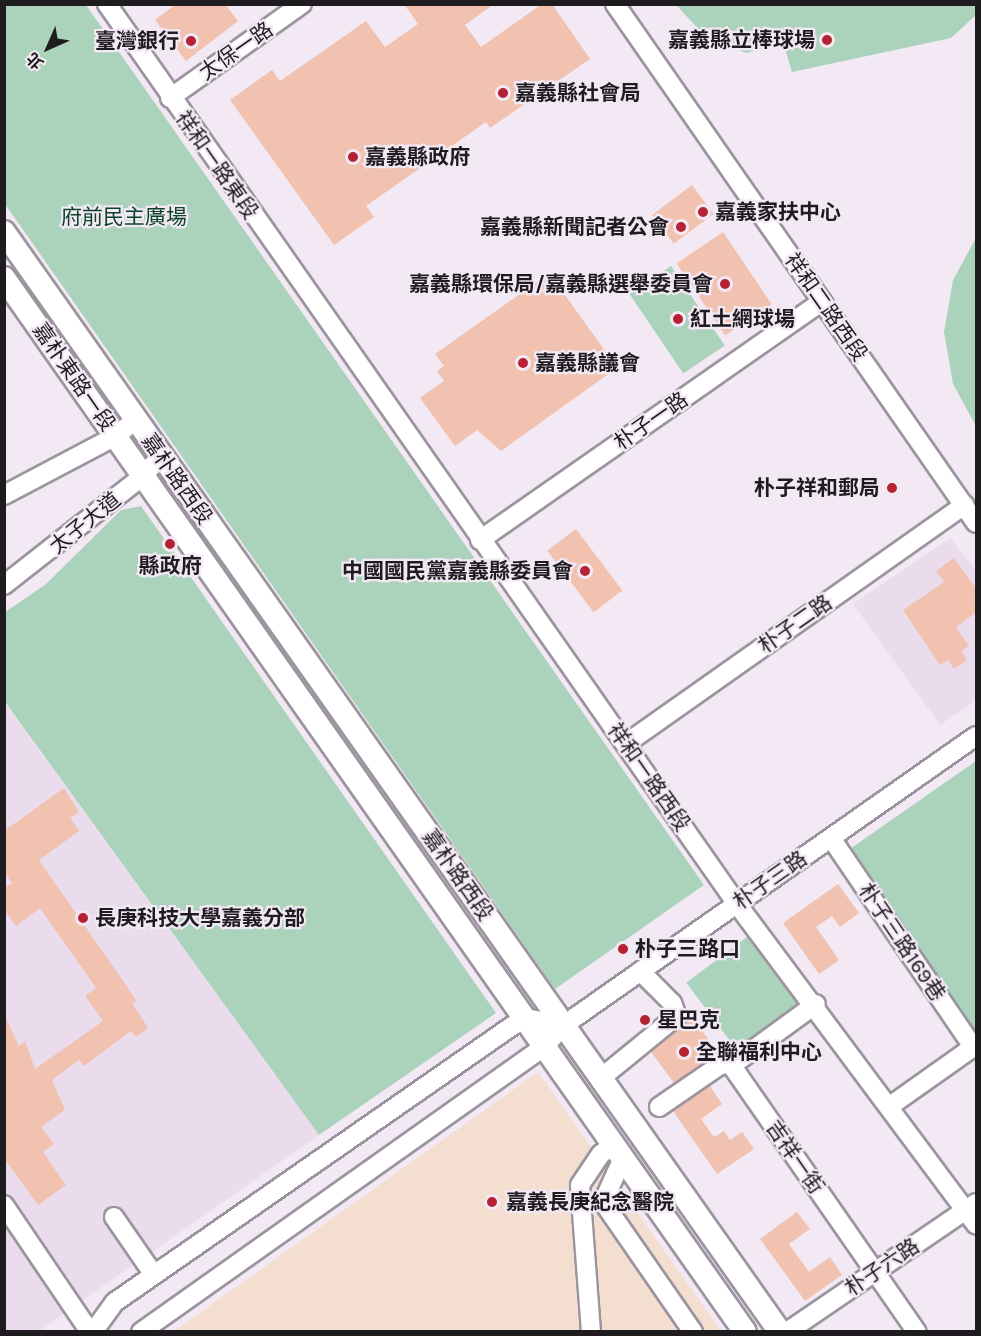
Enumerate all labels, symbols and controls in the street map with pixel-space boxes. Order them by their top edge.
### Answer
street label: 太保一路 [194,17,278,85]
north arrow [18,18,78,78]
place label: 嘉義縣立棒球場 [668,27,815,53]
place label: 臺灣銀行 [95,28,179,54]
marker: 嘉義縣立棒球場 [820,33,834,47]
marker: 臺灣銀行 [184,34,198,48]
text: 北 [23,49,47,73]
place label: 嘉義縣社會局 [515,80,641,106]
marker: 嘉義縣社會局 [496,86,510,100]
street label: 祥和一路東段 [171,106,263,224]
place label: 嘉義縣政府 [365,144,470,170]
marker: 嘉義縣政府 [346,150,360,164]
place label: 嘉義家扶中心 [715,199,841,225]
park label: 府前民主廣場 [61,204,187,230]
marker: 嘉義家扶中心 [696,205,710,219]
place label: 嘉義縣新聞記者公會 [480,214,669,240]
marker: 嘉義縣新聞記者公會 [674,220,688,234]
street label: 祥和二路西段 [780,248,872,366]
place label: 嘉義縣環保局/嘉義縣選舉委員會 [409,271,713,297]
marker: 嘉義縣環保局/嘉義縣選舉委員會 [718,277,732,291]
place label: 紅土網球場 [690,306,795,332]
marker: 紅土網球場 [671,312,685,326]
street label: 嘉朴東路一段 [28,318,120,436]
place label: 嘉義縣議會 [535,350,640,376]
marker: 嘉義縣議會 [516,356,530,370]
street label: 朴子一路 [609,387,693,455]
street label: 嘉朴路西段 [137,429,217,529]
place label: 朴子祥和郵局 [754,475,880,501]
marker: 朴子祥和郵局 [885,481,899,495]
street label: 太子大道 [44,487,126,559]
marker: 縣政府 [163,537,177,551]
place label: 縣政府 [139,553,201,579]
place label: 中國國民黨嘉義縣委員會 [342,558,573,584]
marker: 中國國民黨嘉義縣委員會 [578,564,592,578]
street label: 朴子二路 [753,590,837,658]
street label: 祥和一路西段 [603,718,695,836]
street label: 嘉朴路西段 [418,825,498,925]
street label: 朴子三路 [728,846,812,914]
street label: 朴子三路169巷 [853,879,951,1005]
place label: 長庚科技大學嘉義分部 [95,905,305,931]
marker: 長庚科技大學嘉義分部 [76,911,90,925]
place label: 朴子三路口 [635,936,740,962]
marker: 朴子三路口 [616,942,630,956]
place label: 星巴克 [657,1007,720,1033]
marker: 星巴克 [638,1013,652,1027]
place label: 全聯福利中心 [696,1039,822,1065]
marker: 全聯福利中心 [677,1045,691,1059]
street label: 吉祥一街 [761,1115,829,1199]
place label: 嘉義長庚紀念醫院 [506,1189,674,1215]
marker: 嘉義長庚紀念醫院 [483,1193,501,1211]
street label: 朴子六路 [840,1233,924,1301]

